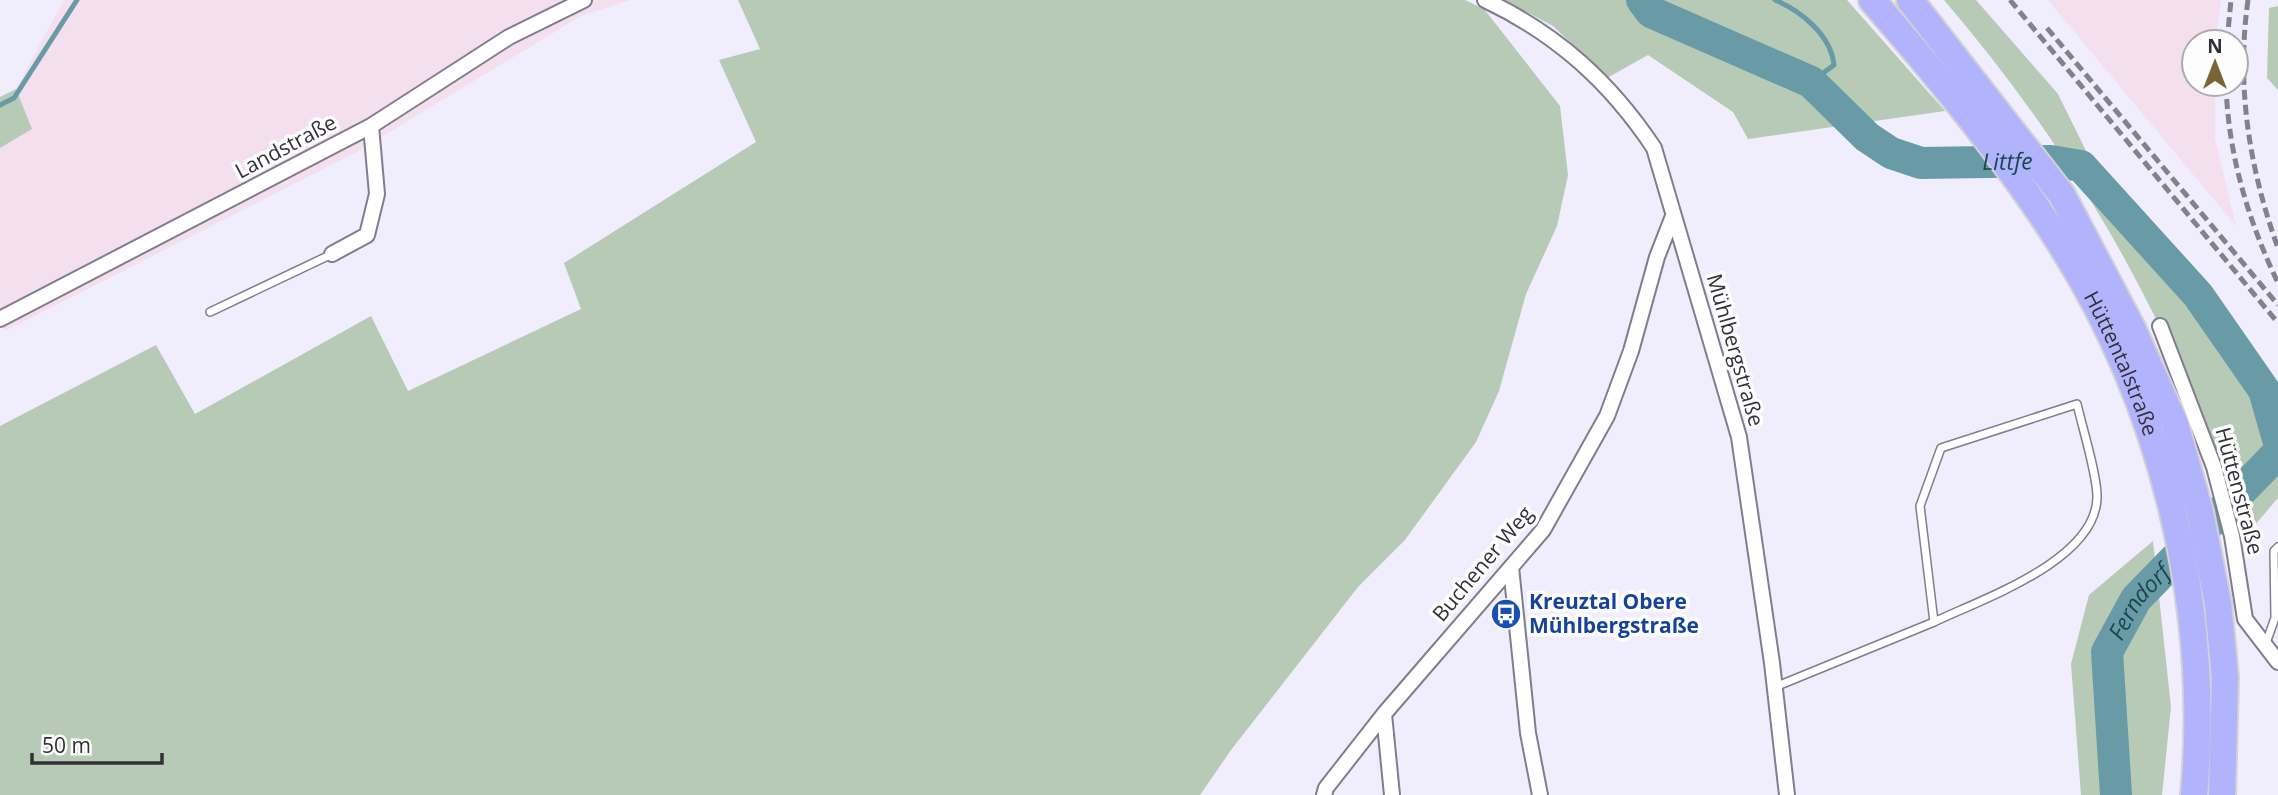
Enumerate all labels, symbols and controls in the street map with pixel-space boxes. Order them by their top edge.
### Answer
north arrow [2180,28,2250,98]
text: N [2207,33,2223,59]
street label: Landstraße [230,108,341,185]
water label: Littfe [1982,144,2033,177]
street label: Mühlbergstraße [1701,270,1771,429]
street label: Hüttentalstraße [2078,286,2165,439]
street label: Hüttenstraße [2210,424,2270,557]
street label: Buchener Weg [1426,500,1539,627]
water label: Ferndorf [2100,554,2179,645]
place label: Kreuztal Obere Mühlbergstraße [1529,587,1699,639]
bus stop icon: Kreuztal Obere Mühlbergstraße [1489,597,1523,631]
scale bar [32,722,161,766]
text: 50 m [42,731,91,759]

